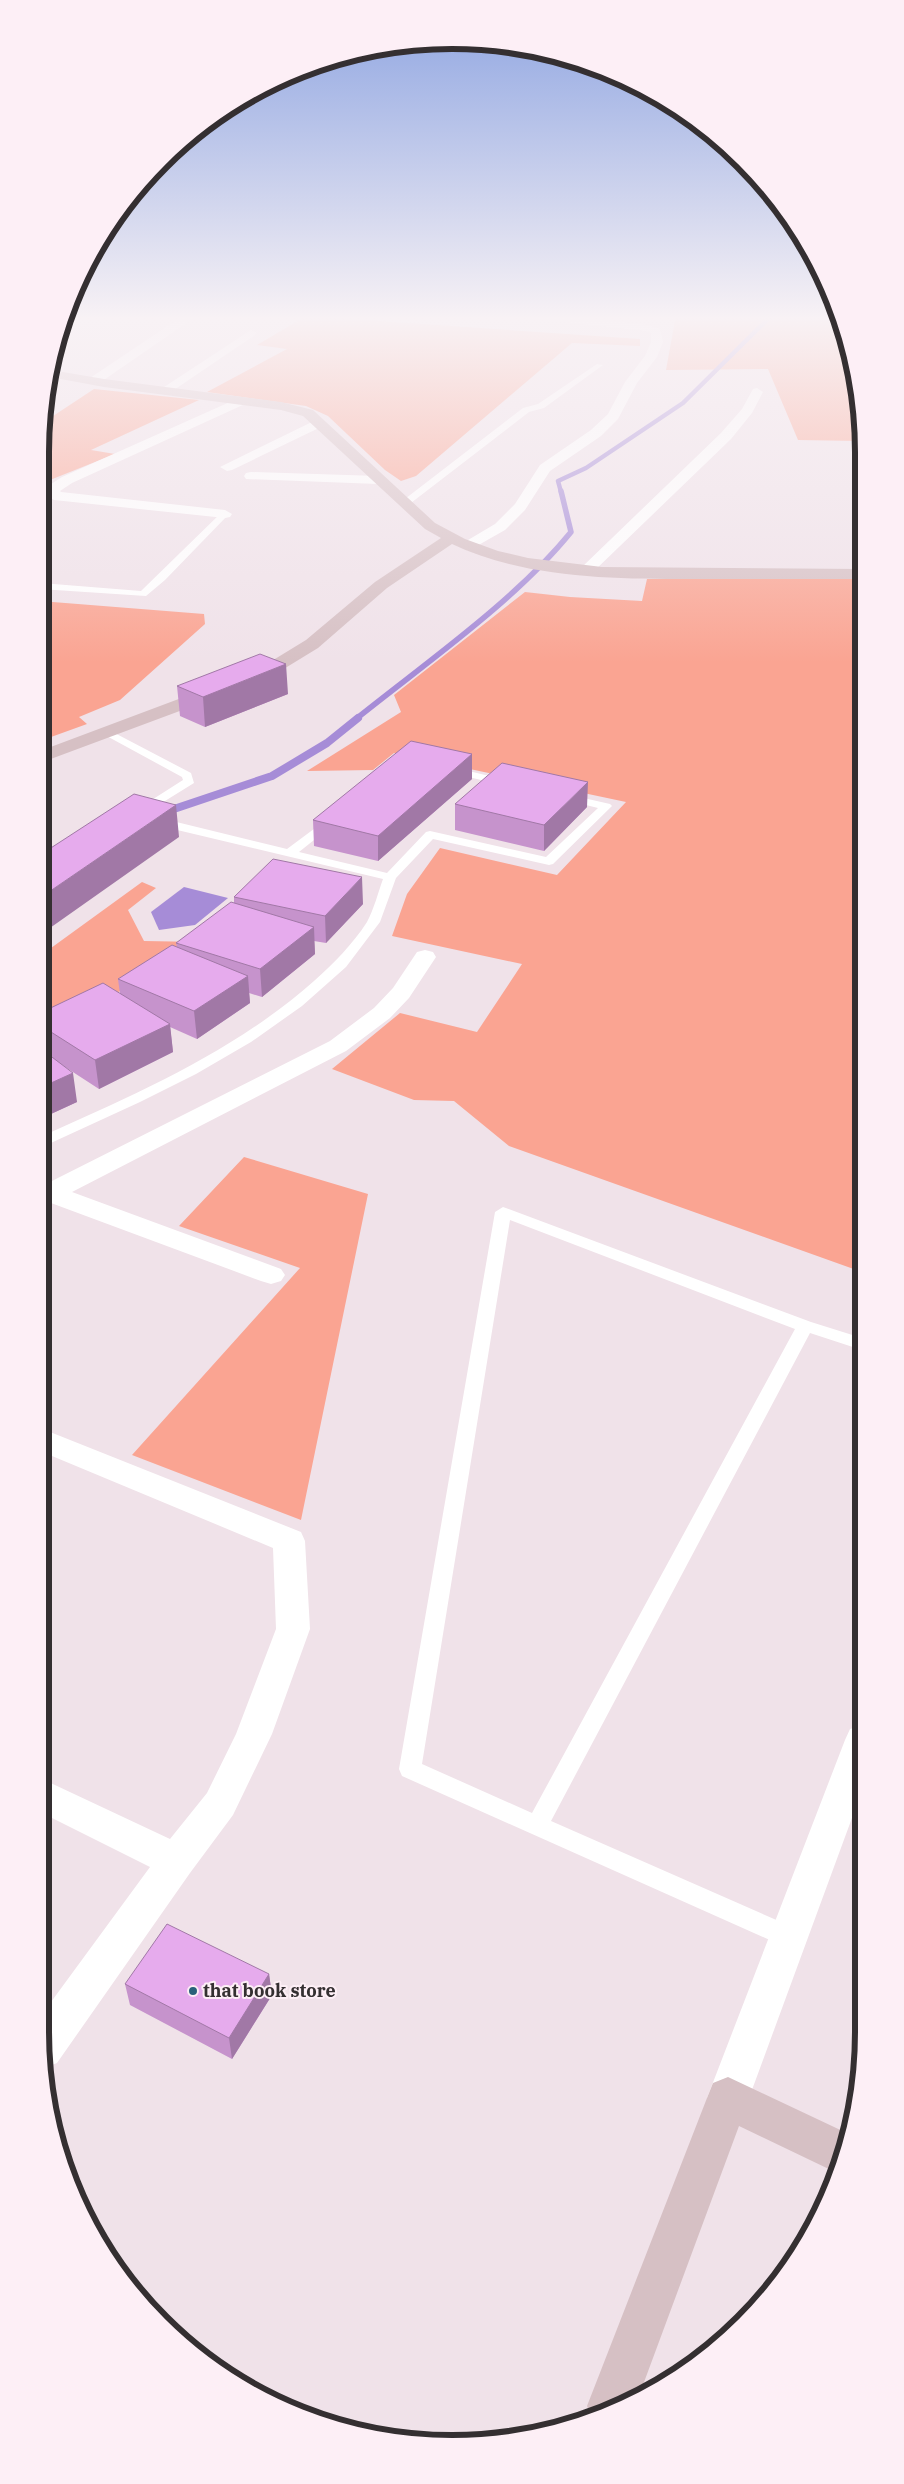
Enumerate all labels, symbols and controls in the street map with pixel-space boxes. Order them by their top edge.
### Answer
place label: that book store [203,1979,336,2002]
marker: that book store [187,1985,199,1997]

